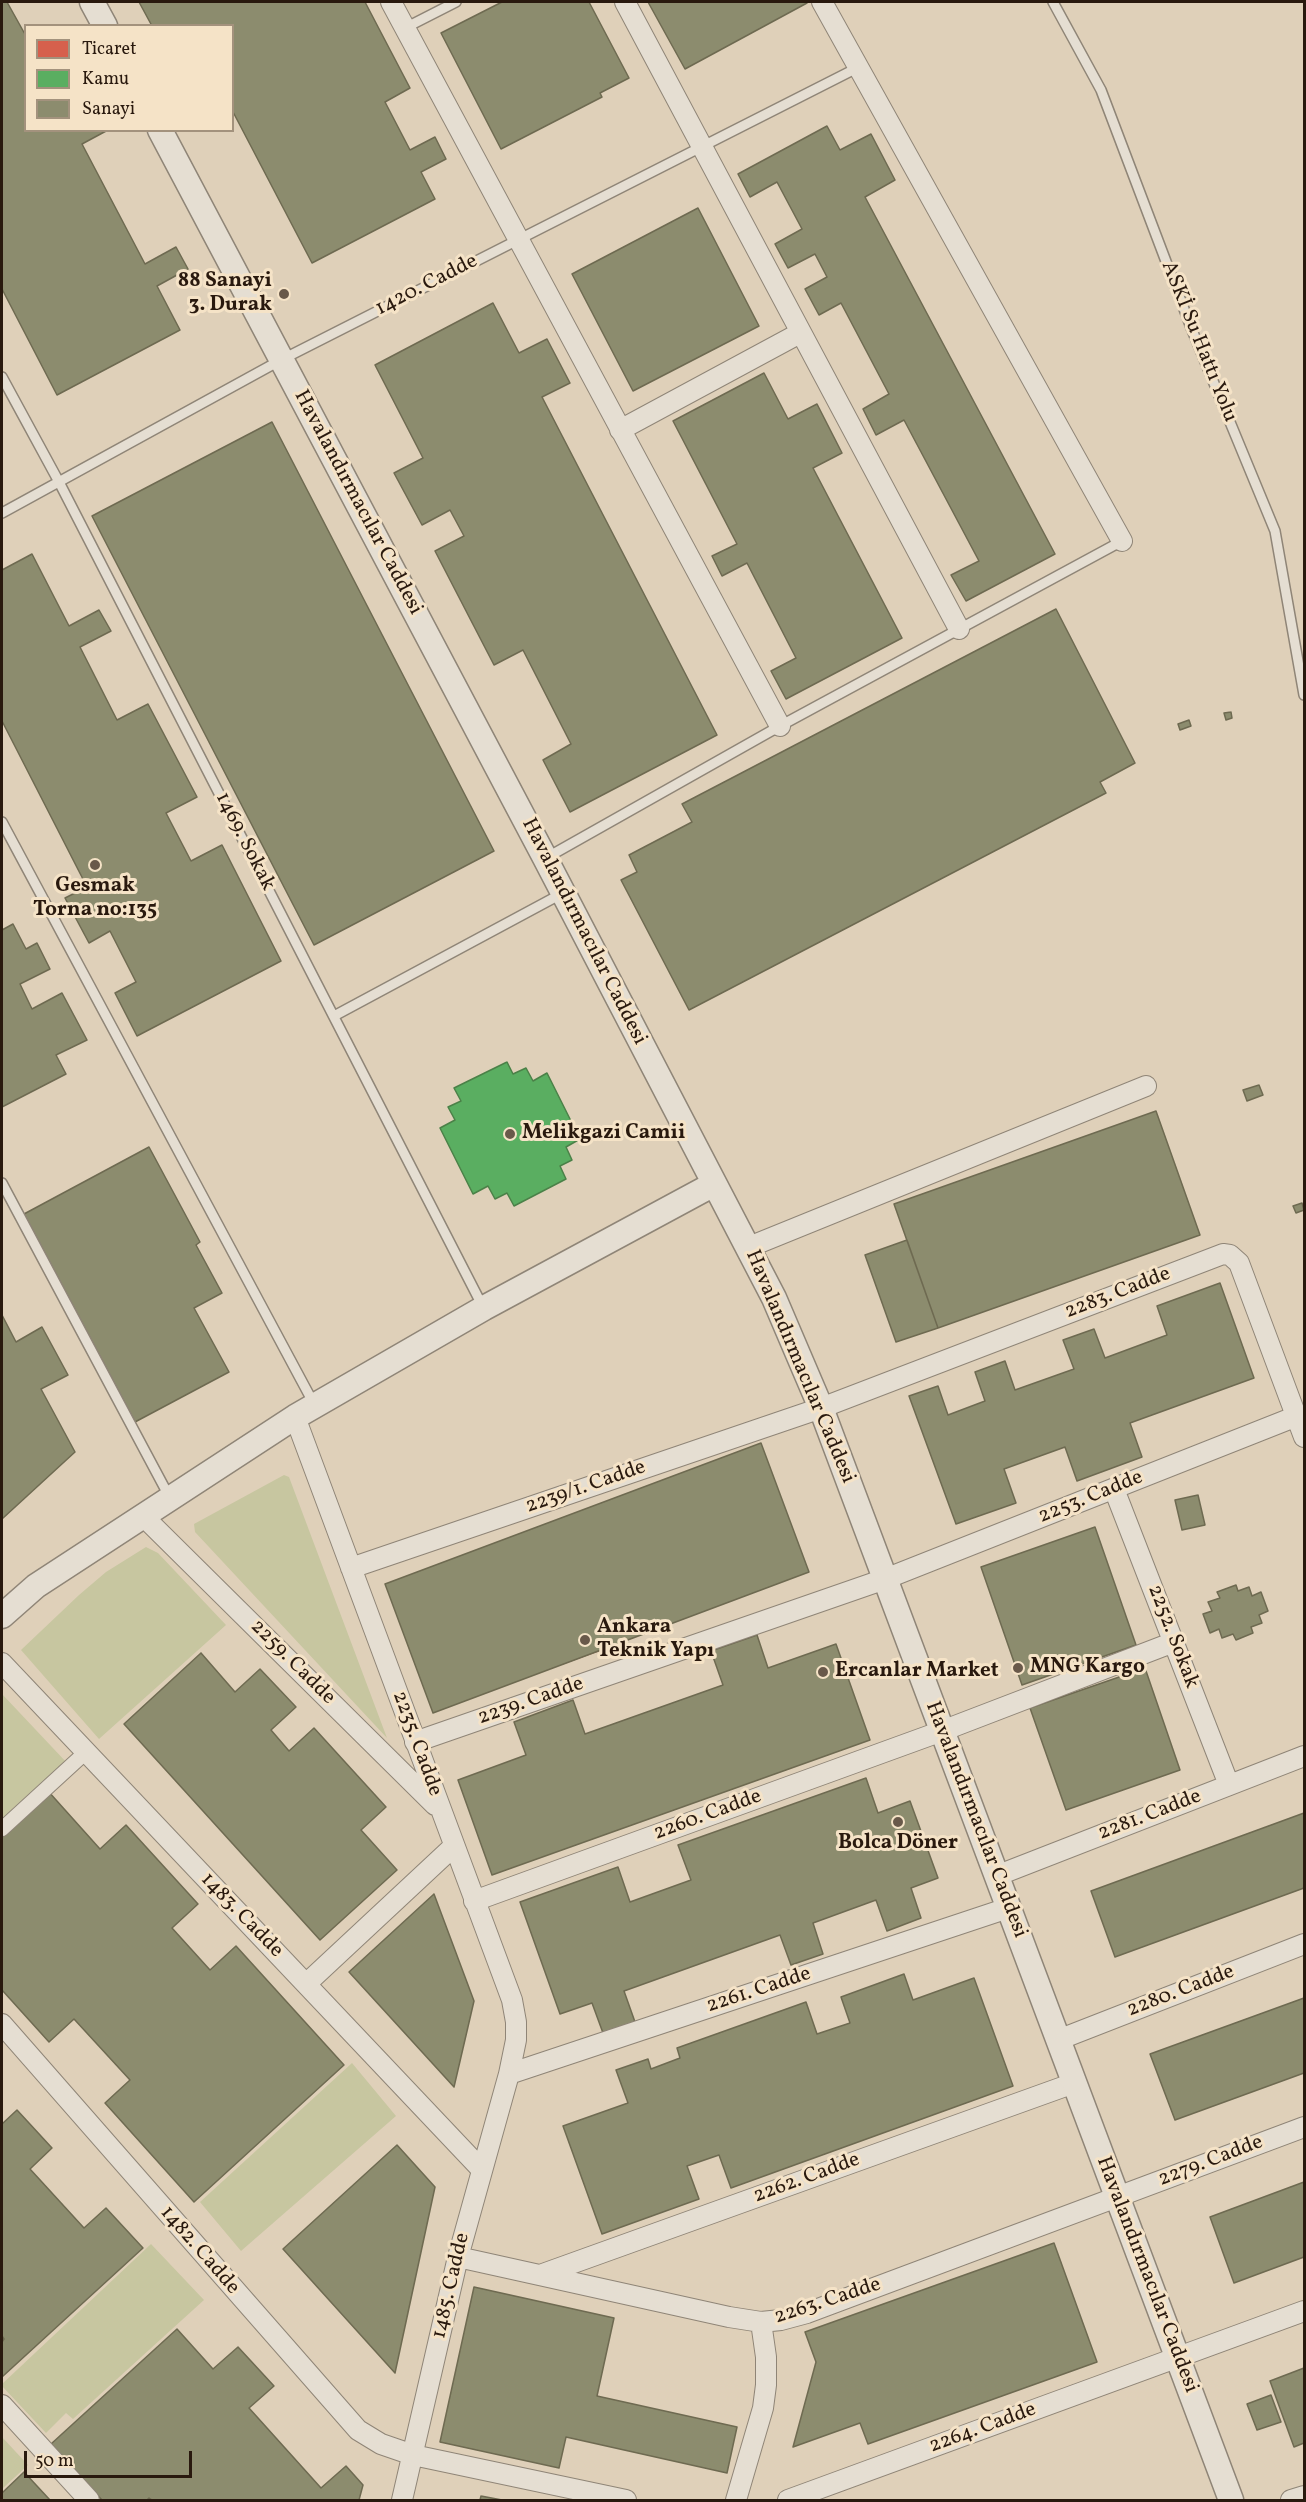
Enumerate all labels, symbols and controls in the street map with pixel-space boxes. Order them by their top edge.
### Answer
legend [24,24,234,132]
text: Ticaret [82,37,136,62]
text: Kamu [82,67,129,92]
text: Sanayi [82,97,135,122]
street label: 1420. Cadde [372,249,482,323]
street label: ASKİ Su Hattı Yolu [1154,258,1242,426]
place label: 88 Sanayi 3. Durak [178,269,272,319]
marker: 88 Sanayi 3. Durak [277,287,291,301]
street label: Havalandırmacılar Caddesi [287,386,427,620]
street label: 1469. Sokak [208,789,280,895]
street label: Havalandırmacılar Caddesi [515,814,651,1050]
marker: Gesmak Torna no:135 [88,858,102,872]
place label: Gesmak Torna no:135 [33,874,157,924]
place label: Melikgazi Camii [522,1121,685,1147]
marker: Melikgazi Camii [503,1127,517,1141]
street label: Havalandırmacılar Caddesi [738,1247,860,1487]
street label: 2283. Cadde [1062,1262,1174,1326]
street label: 2239/1. Cadde [523,1456,649,1520]
street label: 2253. Cadde [1035,1466,1147,1530]
street label: 2252. Sokak [1141,1582,1203,1692]
street label: 2259. Cadde [244,1615,340,1711]
place label: Ankara Teknik Yapı [597,1615,715,1665]
marker: Ankara Teknik Yapı [578,1633,592,1647]
place label: MNG Kargo [1030,1655,1145,1681]
place label: Ercanlar Market [835,1659,999,1685]
marker: MNG Kargo [1011,1661,1025,1675]
marker: Ercanlar Market [816,1665,830,1679]
street label: 2239. Cadde [475,1672,587,1732]
street label: 2235. Cadde [385,1688,447,1800]
street label: Havalandırmacılar Caddesi [918,1698,1032,1942]
street label: 2260. Cadde [651,1785,765,1847]
street label: 2281. Cadde [1095,1785,1205,1847]
marker: Bolca Döner [891,1815,905,1829]
place label: Bolca Döner [838,1831,958,1857]
street label: 1483. Cadde [194,1868,288,1964]
street label: 2280. Cadde [1124,1960,1238,2024]
street label: 2261. Cadde [704,1962,814,2020]
street label: 2279. Cadde [1155,2131,1267,2193]
street label: 2262. Cadde [750,2148,864,2210]
street label: Havalandırmacılar Caddesi [1089,2153,1203,2397]
street label: 1482. Cadde [154,2202,244,2300]
street label: 1485. Cadde [428,2231,476,2341]
street label: 2263. Cadde [771,2273,885,2331]
street label: 2264. Cadde [926,2398,1040,2460]
scale bar [27,2439,195,2477]
text: 50 m [35,2449,74,2474]

